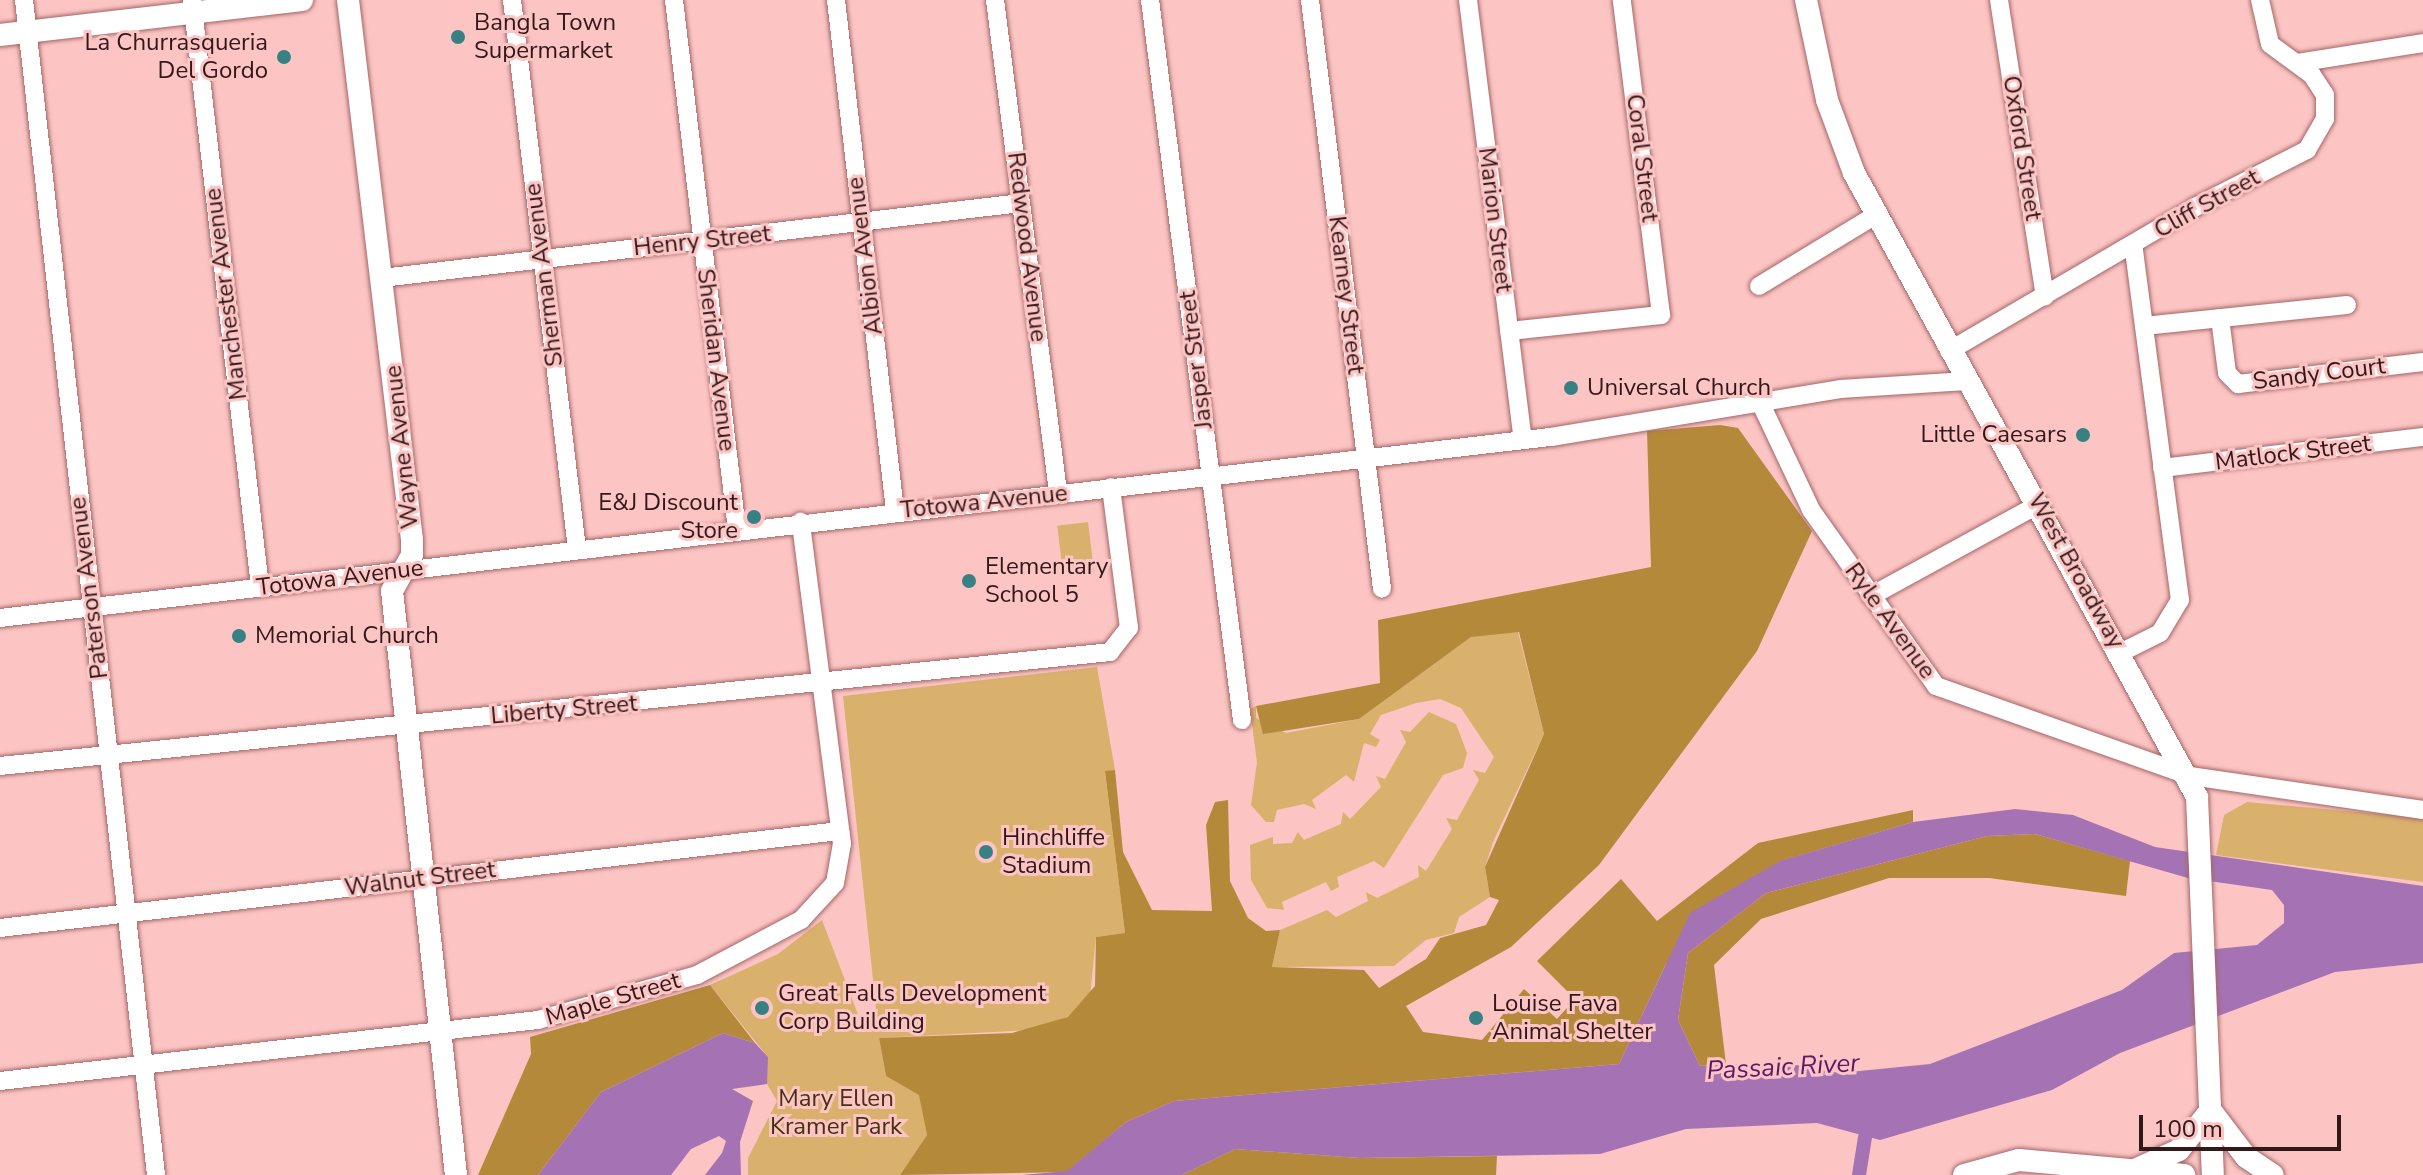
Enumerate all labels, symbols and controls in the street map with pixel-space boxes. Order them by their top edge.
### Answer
place label: Bangla Town Supermarket [474,9,616,65]
marker: Bangla Town Supermarket [449,28,467,46]
place label: La Churrasqueria Del Gordo [84,29,268,85]
marker: La Churrasqueria Del Gordo [275,48,293,66]
street label: Oxford Street [1996,74,2048,222]
street label: Coral Street [1620,92,1664,224]
street label: Marion Street [1472,146,1518,294]
street label: Redwood Avenue [1001,150,1053,344]
street label: Cliff Street [2149,163,2265,245]
street label: Albion Avenue [841,175,889,337]
street label: Sherman Avenue [518,182,570,368]
street label: Manchester Avenue [199,186,253,402]
street label: Kearney Street [1322,214,1370,376]
street label: Henry Street [632,219,772,263]
street label: Sheridan Avenue [691,267,741,453]
street label: Jasper Street [1173,289,1219,431]
street label: Sandy Court [2251,352,2387,396]
street label: Wayne Avenue [379,364,425,530]
place label: Universal Church [1587,374,1771,402]
marker: Universal Church [1562,379,1580,397]
place label: Little Caesars [1920,421,2067,449]
marker: Little Caesars [2074,426,2092,444]
street label: Matlock Street [2213,429,2373,477]
street label: Totowa Avenue [899,479,1069,525]
street label: West Broadway [2021,488,2131,654]
place label: E&J Discount Store [598,489,738,545]
street label: Paterson Avenue [64,495,114,681]
marker: E&J Discount Store [745,508,763,526]
street label: Totowa Avenue [255,553,425,603]
place label: Elementary School 5 [985,553,1108,609]
street label: Ryle Avenue [1838,558,1942,684]
marker: Elementary School 5 [960,572,978,590]
place label: Memorial Church [255,622,439,650]
marker: Memorial Church [230,627,248,645]
street label: Liberty Street [489,689,639,731]
place label: Hinchliffe Stadium [1002,824,1105,880]
marker: Hinchliffe Stadium [977,843,995,861]
street label: Walnut Street [343,855,497,903]
street label: Maple Street [542,966,684,1032]
place label: Great Falls Development Corp Building [778,980,1046,1036]
place label: Louise Fava Animal Shelter [1492,990,1653,1046]
marker: Great Falls Development Corp Building [753,999,771,1017]
marker: Louise Fava Animal Shelter [1467,1009,1485,1027]
water label: Passaic River [1706,1047,1860,1087]
park label: Mary Ellen Kramer Park [770,1085,902,1141]
scale bar [2143,1099,2345,1149]
text: 100 m [2153,1113,2223,1145]

